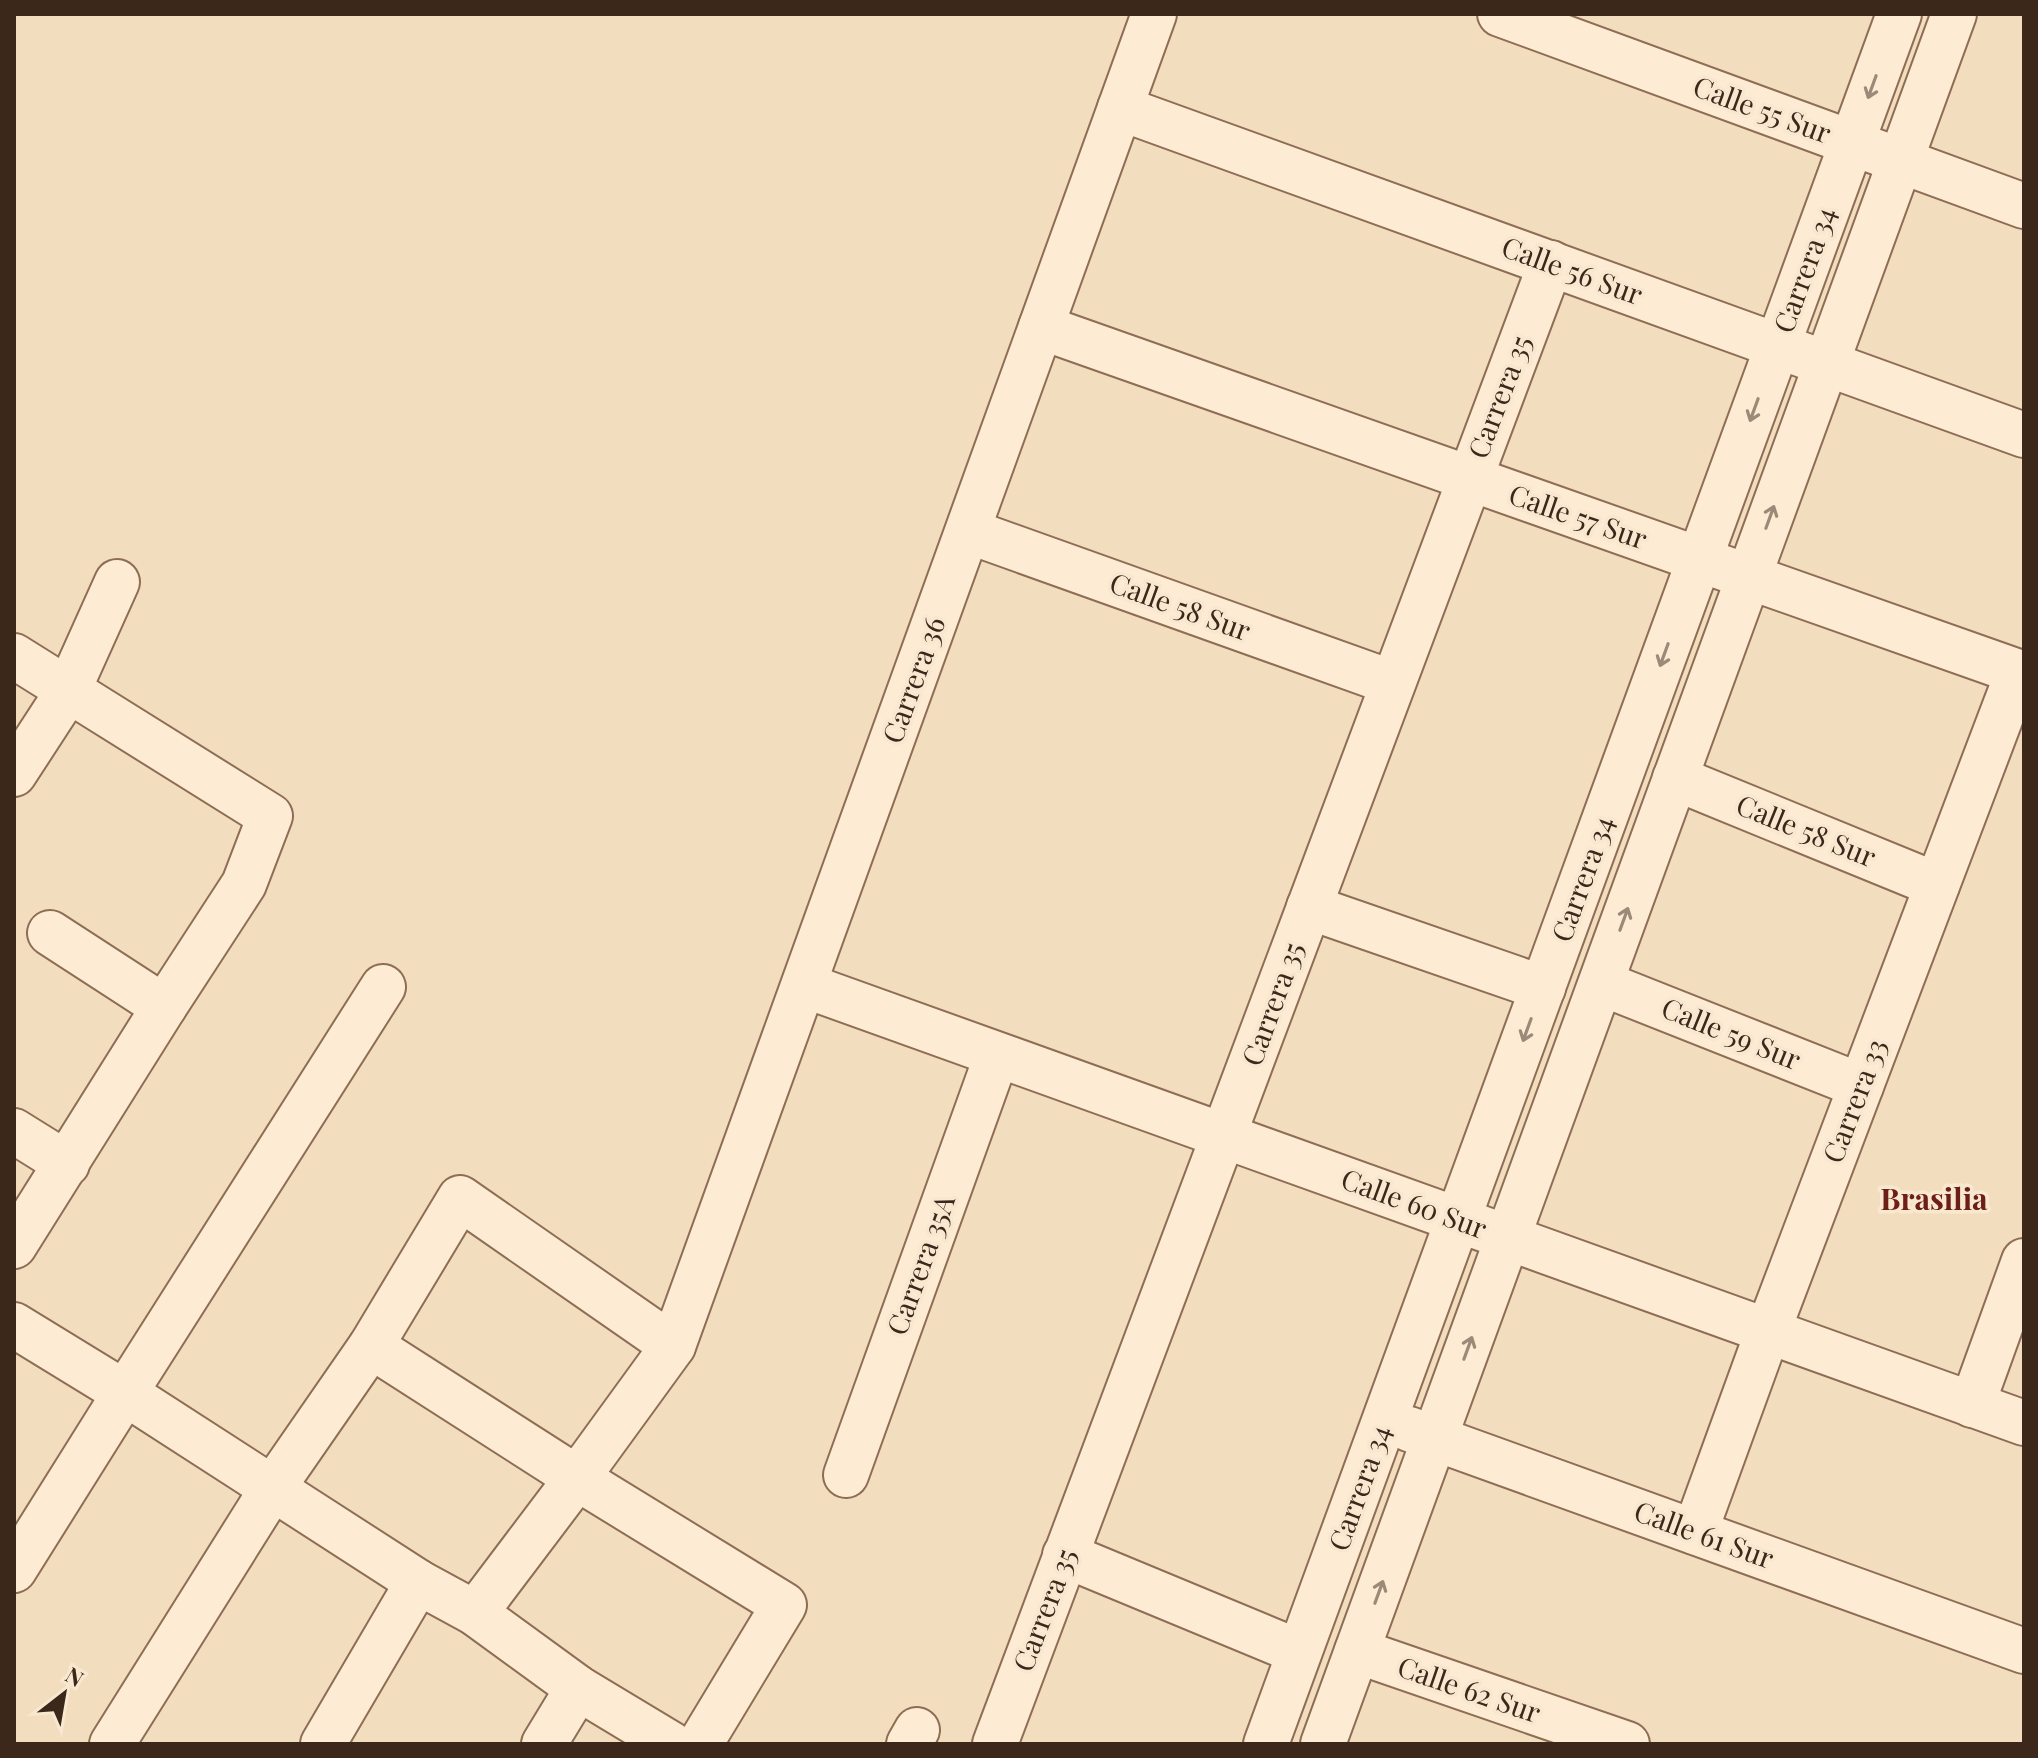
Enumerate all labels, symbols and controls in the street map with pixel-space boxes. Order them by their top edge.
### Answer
street label: Calle 55 Sur [1689,67,1837,151]
one-way arrow [1864,74,1878,99]
street label: Carrera 34 [1764,201,1843,337]
street label: Calle 56 Sur [1497,227,1648,312]
street label: Carrera 35 [1458,330,1539,463]
one-way arrow [1745,397,1760,422]
street label: Calle 57 Sur [1505,475,1653,557]
one-way arrow [1764,505,1779,530]
street label: Calle 58 Sur [1105,563,1256,648]
street label: Carrera 36 [873,611,953,748]
one-way arrow [1656,642,1671,667]
street label: Calle 58 Sur [1731,785,1882,875]
street label: Carrera 34 [1542,810,1621,946]
one-way arrow [1618,907,1632,932]
street label: Carrera 35 [1232,937,1311,1070]
street label: Calle 59 Sur [1657,988,1807,1077]
one-way arrow [1519,1017,1533,1042]
street label: Carrera 33 [1813,1033,1894,1168]
street label: Calle 60 Sur [1337,1159,1493,1246]
district label: Brasilia [1880,1178,1988,1218]
street label: Carrera 35A [877,1189,962,1340]
one-way arrow [1462,1336,1476,1360]
street label: Carrera 34 [1319,1419,1398,1555]
street label: Calle 61 Sur [1630,1491,1780,1576]
street label: Carrera 35 [1003,1543,1084,1676]
one-way arrow [1372,1580,1387,1605]
street label: Calle 62 Sur [1393,1647,1546,1730]
north arrow [24,1654,104,1734]
text: N [60,1659,89,1693]

